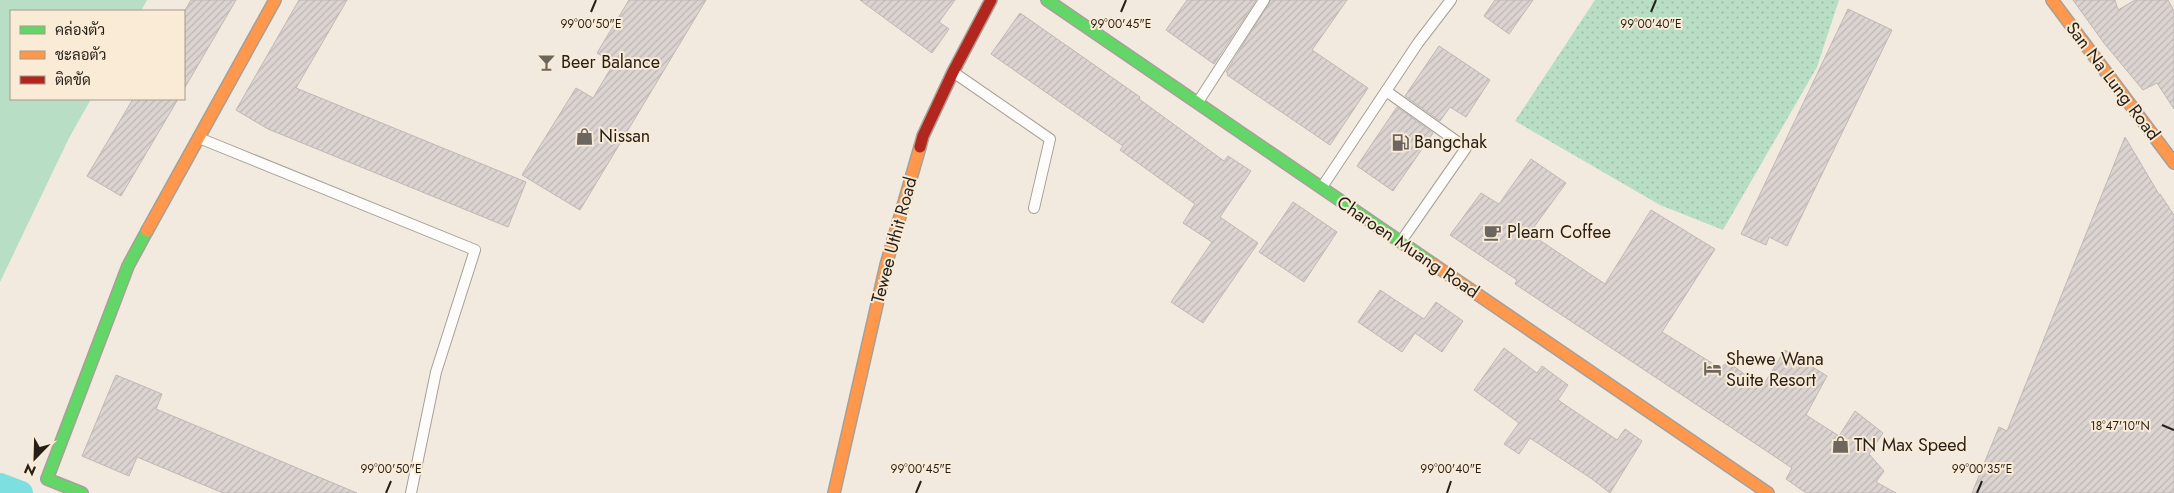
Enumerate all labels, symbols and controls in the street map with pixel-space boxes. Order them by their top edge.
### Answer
legend [10,10,185,100]
text: 99°00'50"E [560,15,622,33]
text: 99°00'45"E [1091,15,1151,33]
text: 99°00'40"E [1620,15,1682,33]
street label: San Na Lung Road [2060,16,2166,146]
text: คล่องตัว [55,19,105,41]
text: ชะลอตัว [55,44,106,66]
place label: Beer Balance [561,49,660,75]
bar icon: Beer Balance [537,52,557,72]
text: ติดขัด [55,69,91,91]
place label: Nissan [599,123,650,149]
shop icon: Nissan [575,126,595,146]
place label: Bangchak [1414,129,1487,155]
fuel station icon: Bangchak [1390,132,1410,152]
street label: Tewee Uthit Road [865,174,923,306]
street label: Charoen Muang Road [1332,190,1484,304]
place label: Plearn Coffee [1507,219,1611,245]
cafe icon: Plearn Coffee [1483,222,1503,242]
place label: Shewe Wana Suite Resort [1726,346,1824,393]
hotel icon: Shewe Wana Suite Resort [1702,359,1722,379]
text: 18°47'10"N [2090,417,2150,435]
place label: TN Max Speed [1854,432,1967,458]
north arrow [10,433,60,483]
shop icon: TN Max Speed [1830,435,1850,455]
text: N [21,459,39,481]
text: 99°00'50"E [360,460,422,478]
text: 99°00'45"E [891,460,951,478]
text: 99°00'40"E [1420,460,1482,478]
text: 99°00'35"E [1952,460,2012,478]

